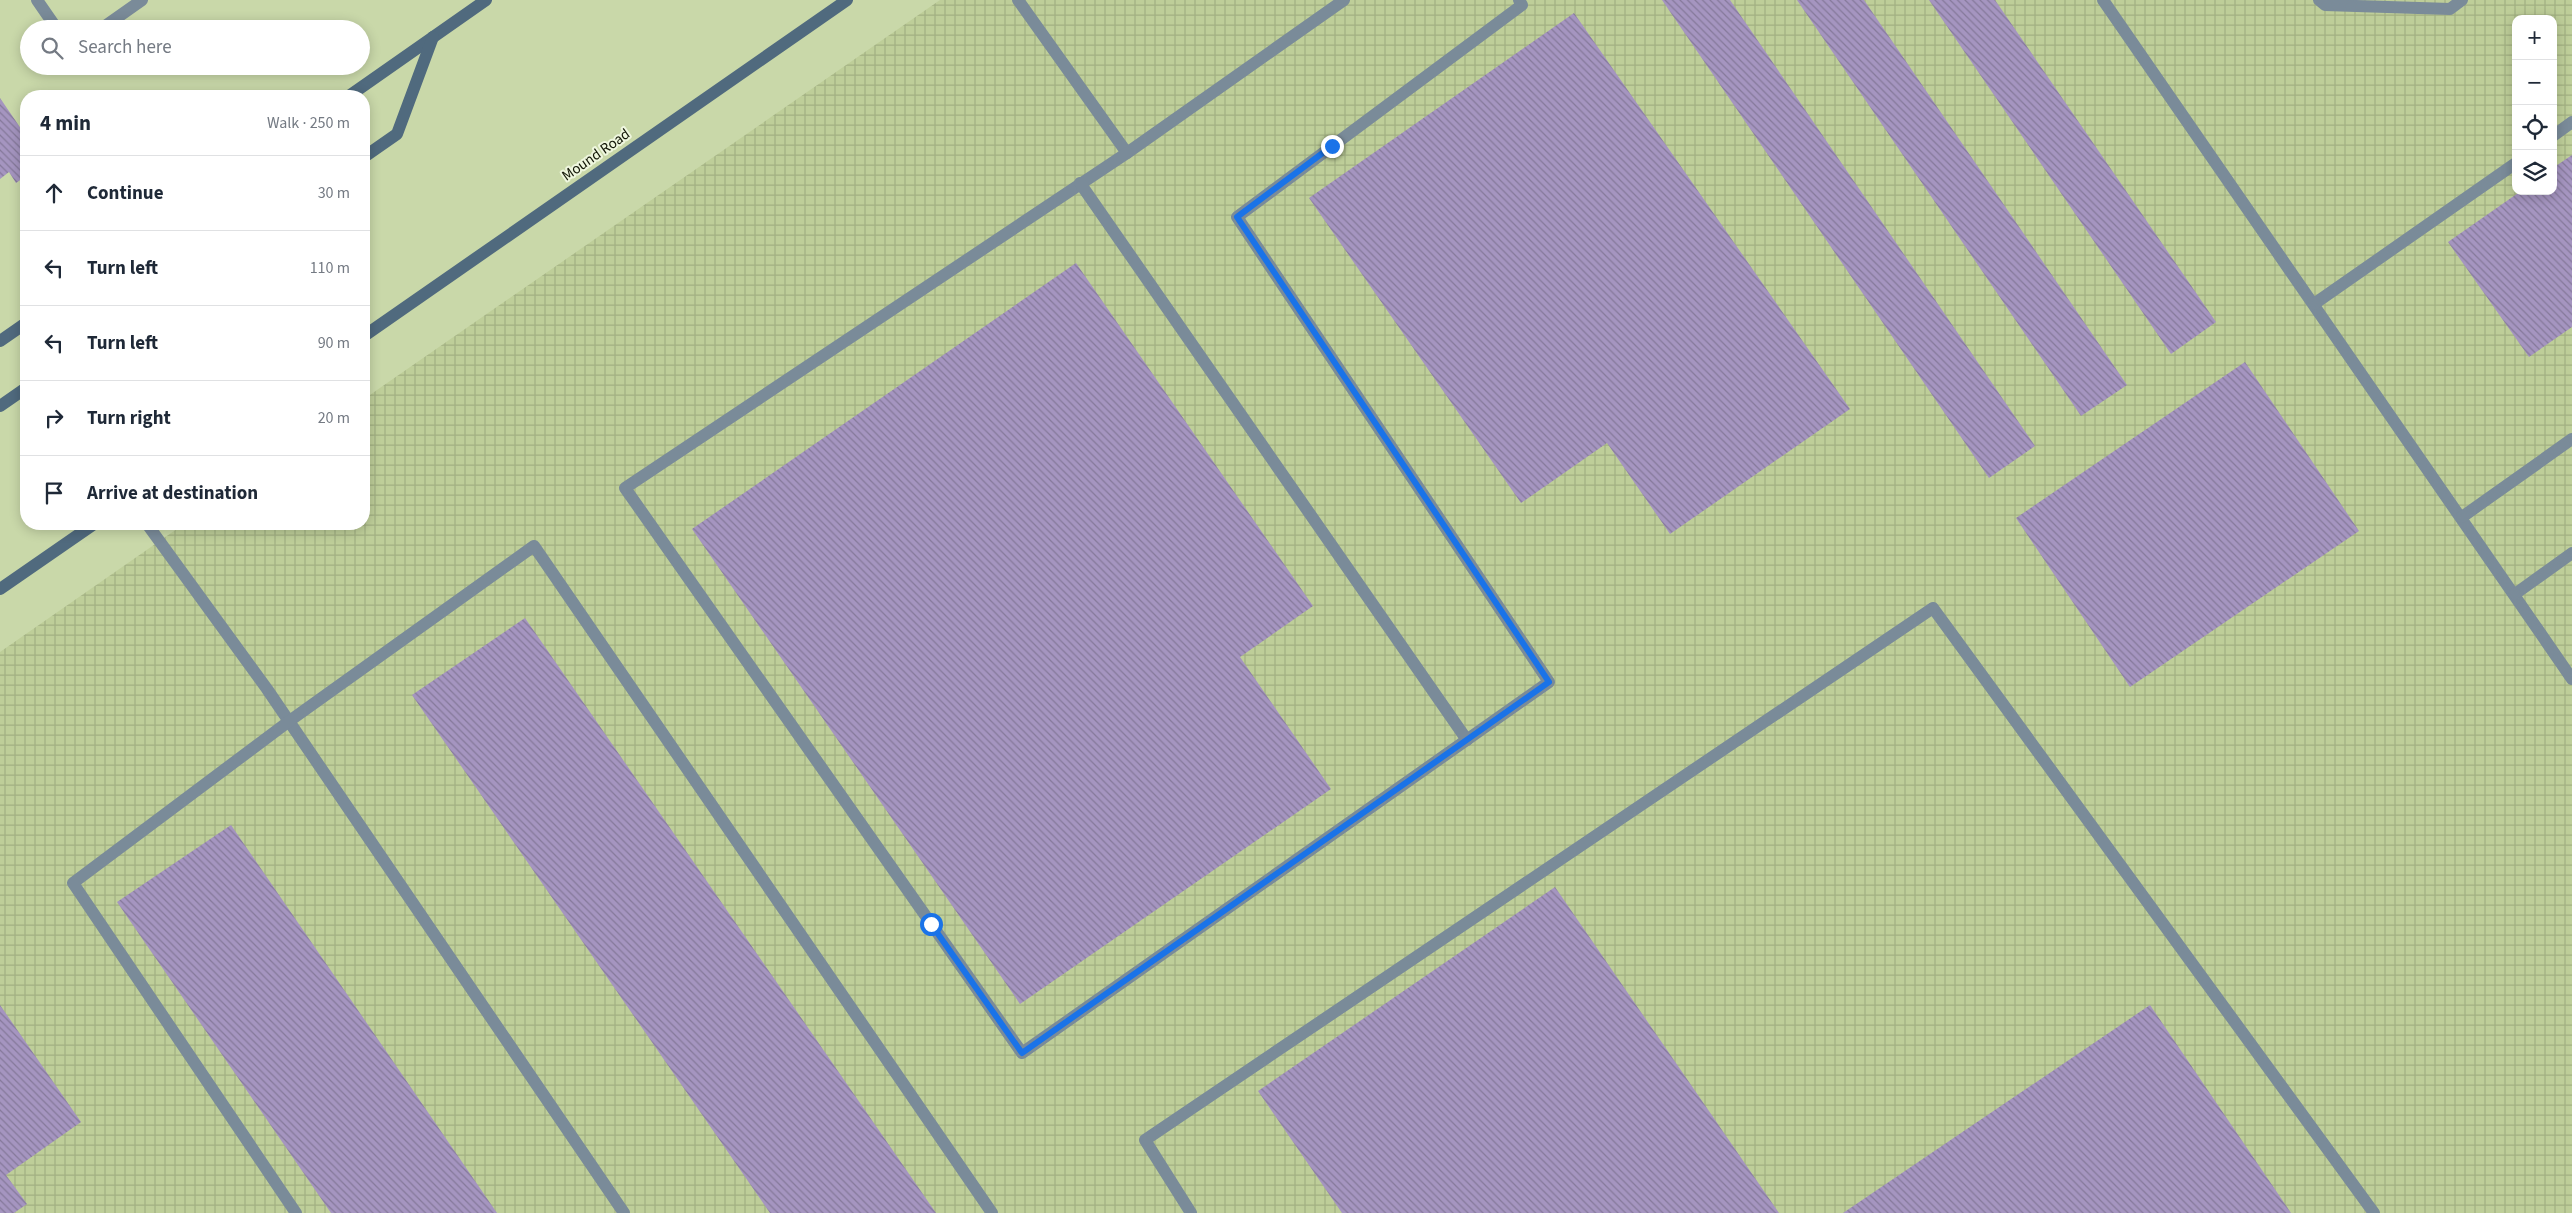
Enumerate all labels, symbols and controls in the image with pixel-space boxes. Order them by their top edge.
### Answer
map controls [2512,15,2557,195]
button: + [2512,15,2557,60]
search box [20,20,370,75]
icon: search [38,34,66,62]
text: Search here [78,34,172,61]
button: − [2512,60,2557,105]
button: locate [2512,105,2557,150]
text: 4 min [40,108,91,138]
text: Walk · 250 m [267,112,350,134]
street label: Mound Road [558,124,634,186]
route end [1321,135,1344,158]
button: layers [2512,150,2557,195]
icon: ahead [40,179,68,207]
text: Continue [87,180,164,207]
text: 30 m [318,182,350,204]
icon: left [40,254,68,282]
text: Turn left [87,255,158,282]
text: 110 m [310,257,350,279]
icon: left [40,329,68,357]
text: Turn left [87,330,158,357]
text: 90 m [318,332,350,354]
icon: right [40,404,68,432]
text: Turn right [87,405,171,432]
text: 20 m [318,407,350,429]
icon: arrive [40,479,68,507]
text: Arrive at destination [87,480,258,507]
route start [920,913,943,936]

